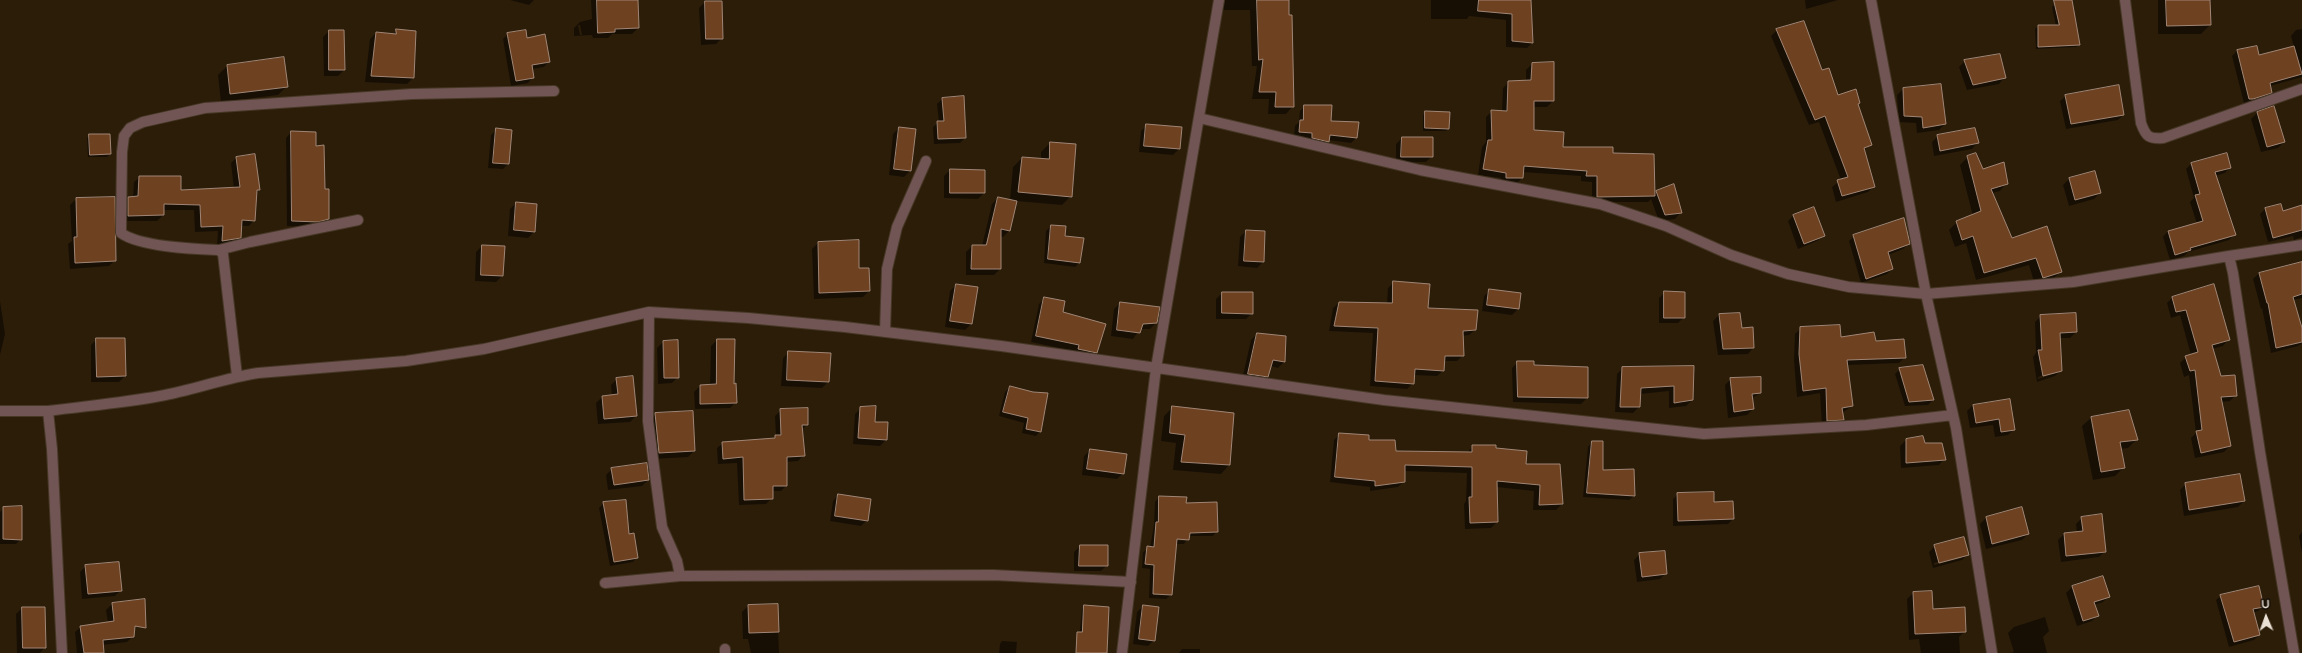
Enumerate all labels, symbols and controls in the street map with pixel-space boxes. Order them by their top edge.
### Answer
north arrow [2246,597,2286,637]
text: U [2261,598,2270,611]

